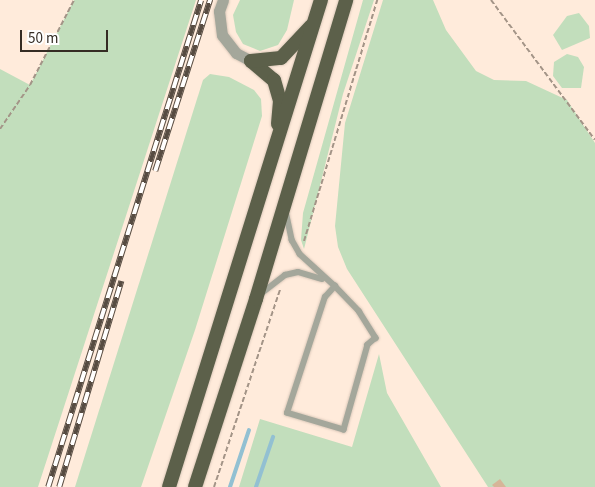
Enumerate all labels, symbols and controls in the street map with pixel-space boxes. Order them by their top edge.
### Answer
scale bar [22,20,110,52]
text: 50 m [28,28,58,49]

